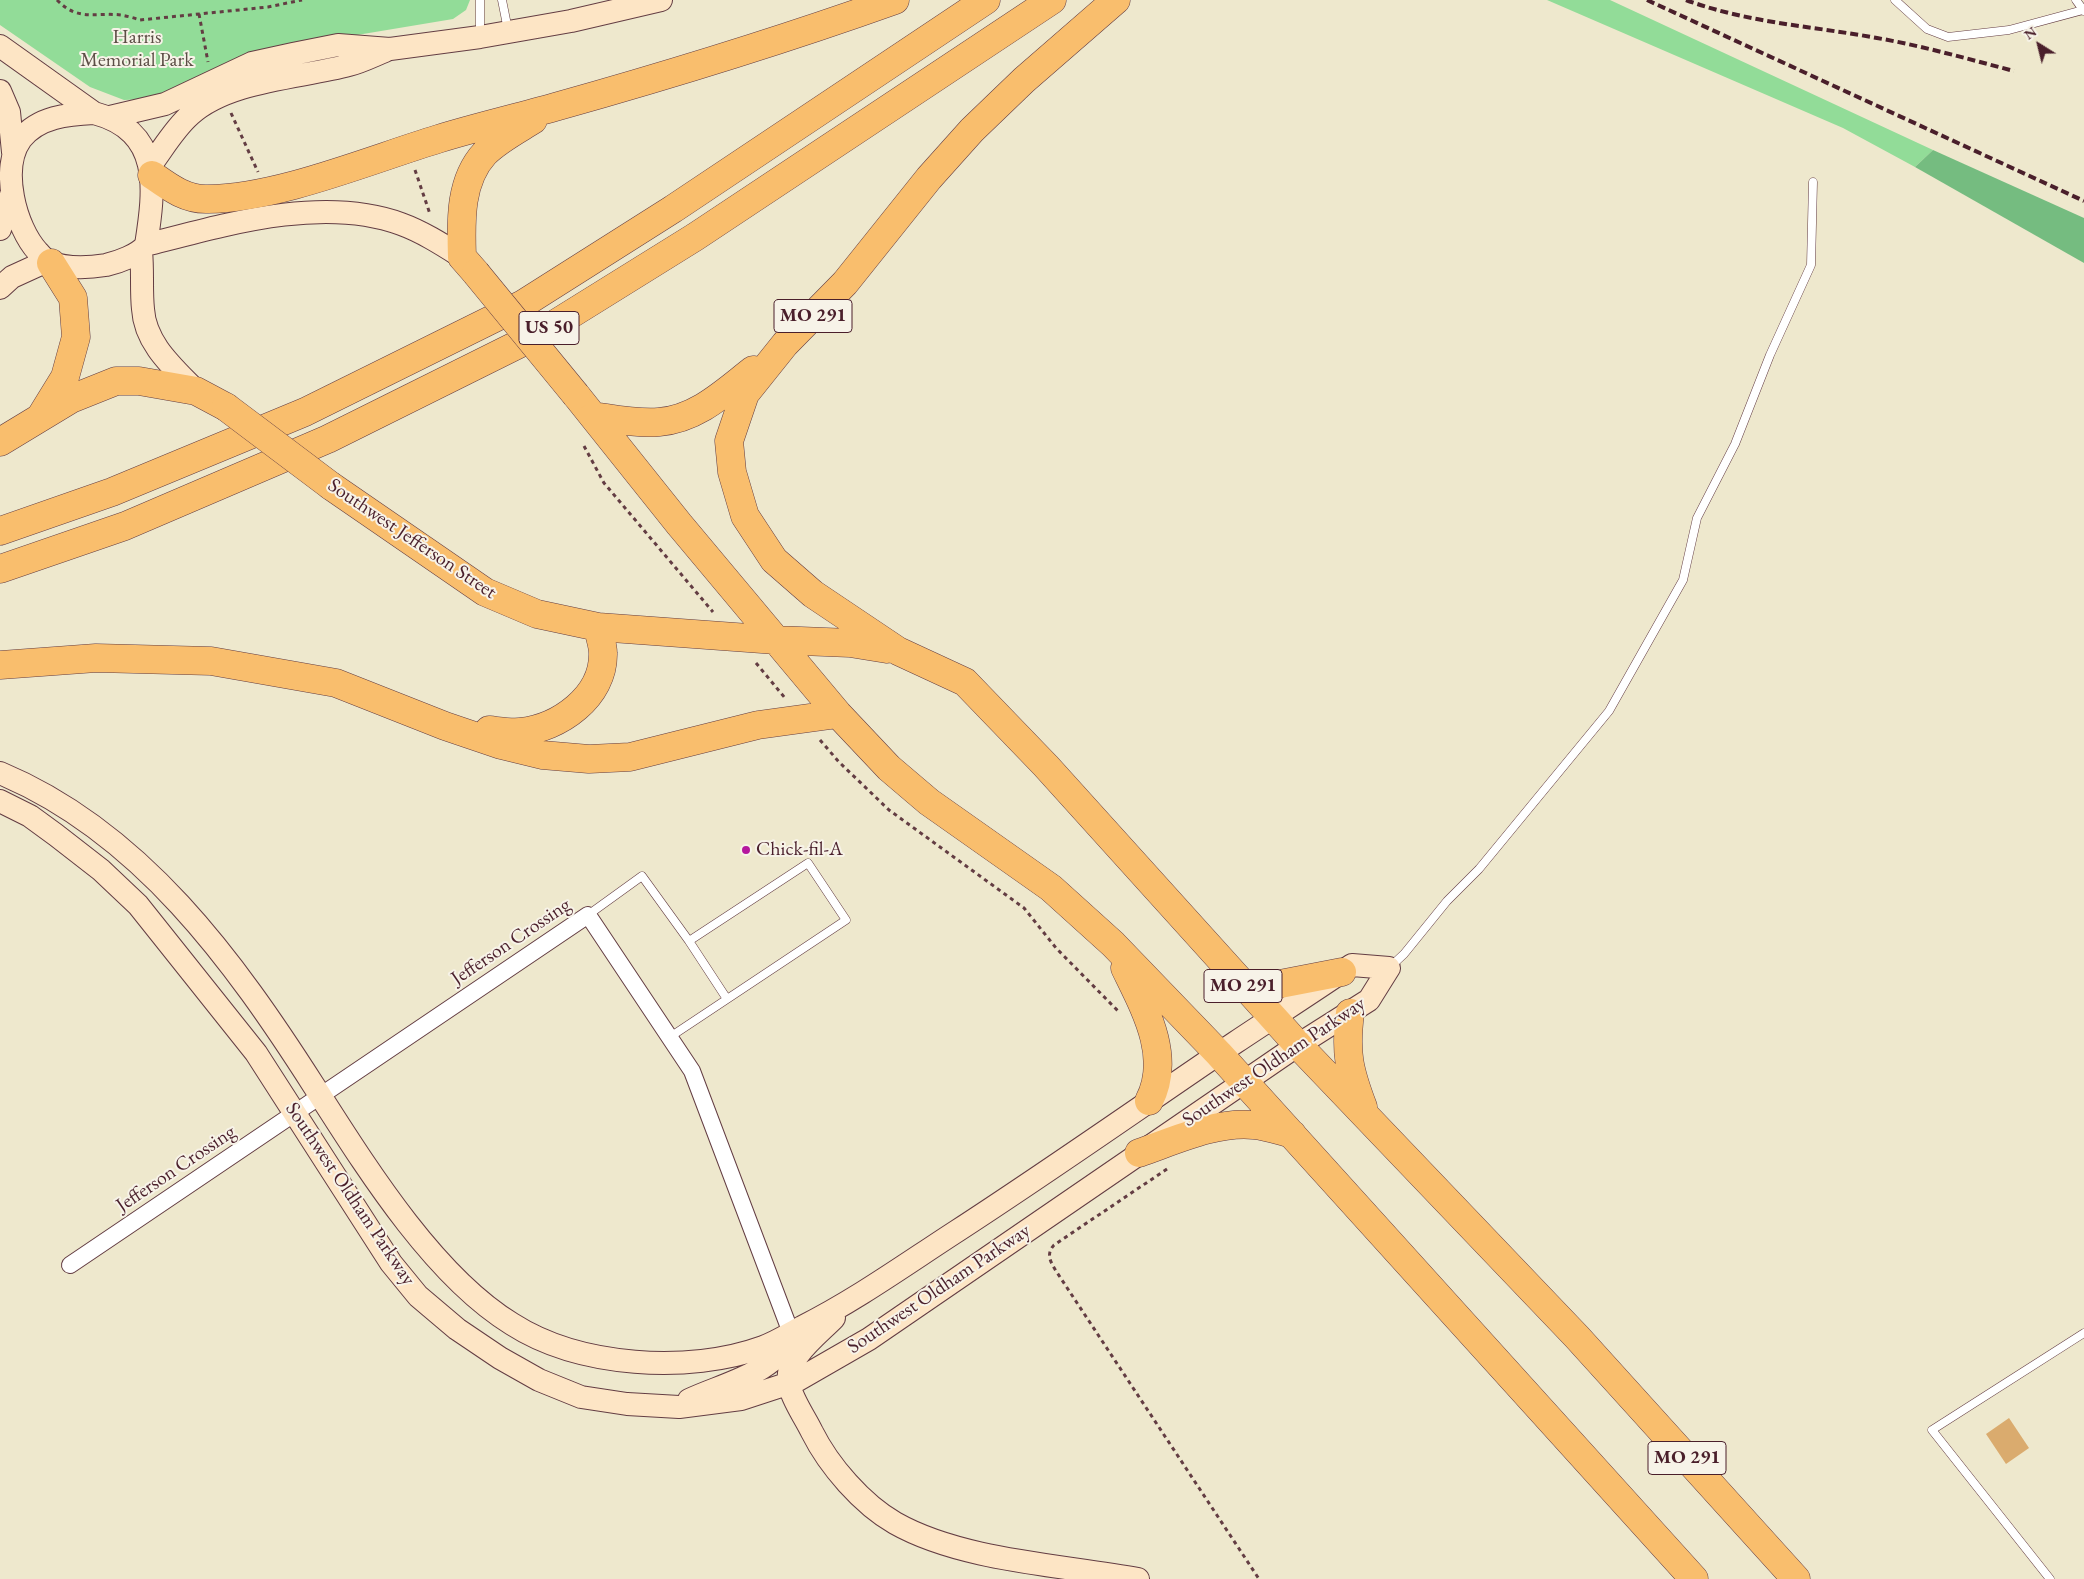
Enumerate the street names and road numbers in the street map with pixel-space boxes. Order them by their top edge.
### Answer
road number: MO 291 [774,300,852,332]
road number: US 50 [519,312,579,344]
street label: Southwest Jefferson Street [323,474,501,604]
street label: Jefferson Crossing [447,893,575,991]
road number: MO 291 [1204,969,1282,1002]
street label: Southwest Oldham Parkway [1178,992,1370,1132]
street label: Southwest Oldham Parkway [280,1098,420,1290]
street label: Jefferson Crossing [112,1120,240,1218]
street label: Southwest Oldham Parkway [843,1219,1035,1359]
road number: MO 291 [1648,1442,1726,1475]

